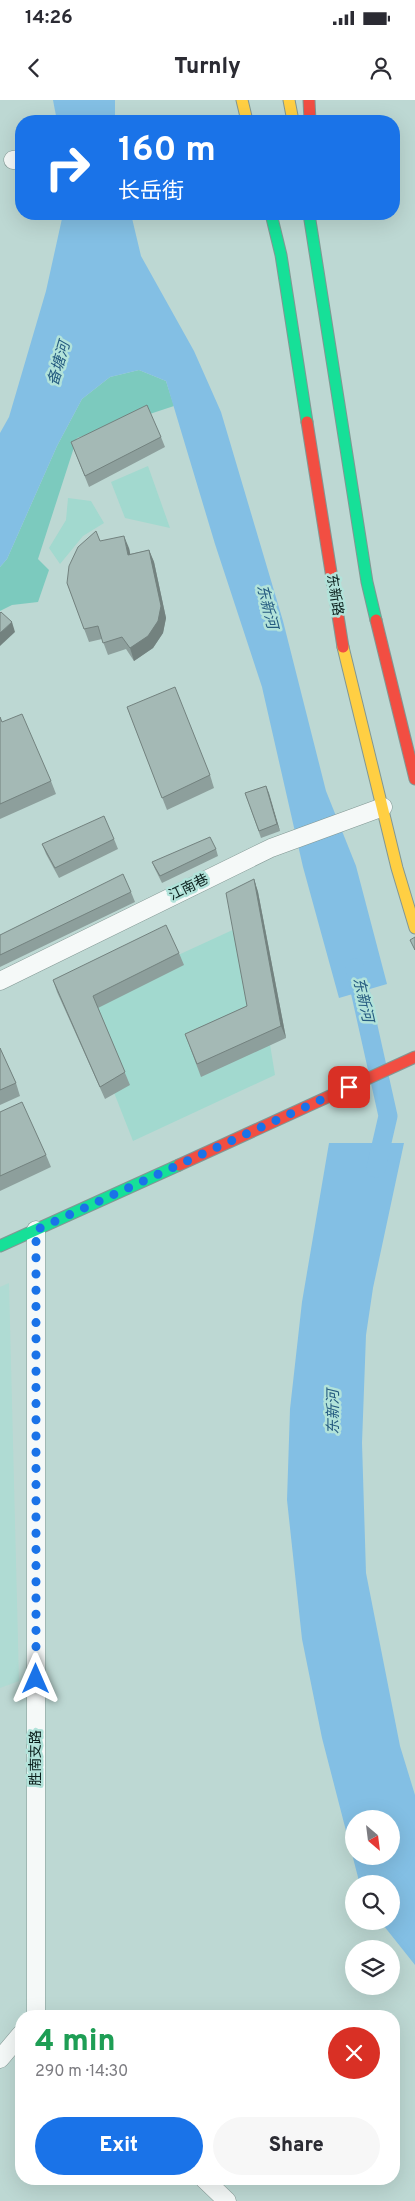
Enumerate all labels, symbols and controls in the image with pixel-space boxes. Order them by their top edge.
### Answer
text: 14:26 [25,6,73,30]
icon: back [20,54,48,82]
text: Turnly [174,54,241,81]
icon: person [367,54,395,82]
text: 160 m [118,129,216,173]
icon: right [35,135,100,200]
text: 长岳街 [118,179,184,206]
water label: 备塘河 [45,337,76,388]
street label: 东新路 [322,573,346,617]
water label: 东新河 [251,583,281,634]
street label: 江南巷 [166,871,212,905]
water label: 东新河 [348,976,377,1027]
pin [328,1066,370,1108]
icon: arrive [335,1073,363,1101]
water label: 东新河 [325,1387,344,1435]
position arrow [9,1652,61,1704]
street label: 胜南支路 [28,1730,45,1786]
north arrow [345,1810,400,1865]
map controls [345,1810,400,1995]
button: search [345,1875,400,1930]
button: layers [345,1940,400,1995]
text: 4 min [35,2024,116,2061]
button: close [328,2027,380,2079]
text: 290 m · 14:30 [35,2062,128,2082]
button: Exit [35,2117,203,2175]
button: Share [213,2117,380,2175]

